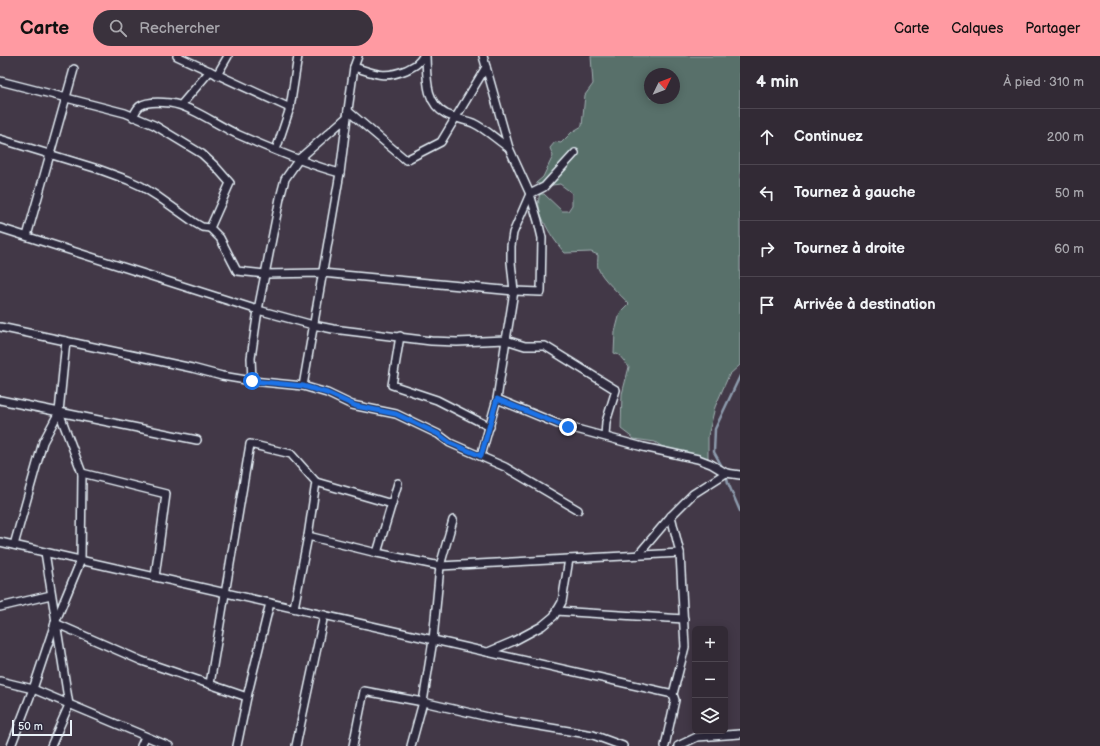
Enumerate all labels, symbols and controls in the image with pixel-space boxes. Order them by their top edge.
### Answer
search box [93,10,373,46]
text: Carte [20,17,69,40]
icon: search [107,17,129,39]
text: Rechercher [139,19,220,38]
text: Carte [894,20,929,37]
text: Calques [951,20,1003,37]
text: Partager [1025,20,1080,37]
north arrow [644,68,680,104]
text: 4 min [756,72,799,92]
text: À pied · 310 m [1003,74,1084,90]
icon: ahead [756,126,778,148]
text: Continuez [794,127,863,146]
text: 200 m [1047,129,1084,145]
icon: left [756,182,778,204]
text: Tournez à gauche [794,183,915,202]
text: 50 m [1055,185,1084,201]
icon: right [756,238,778,260]
text: Tournez à droite [794,239,905,258]
text: 60 m [1054,241,1084,257]
icon: arrive [756,294,778,316]
text: Arrivée à destination [794,295,936,314]
route start [243,372,261,390]
route end [559,418,577,436]
map controls [692,626,728,734]
button: + [692,626,728,662]
button: − [692,662,728,698]
button: layers [692,698,728,734]
scale bar [12,718,72,737]
text: 50 m [18,720,43,733]

